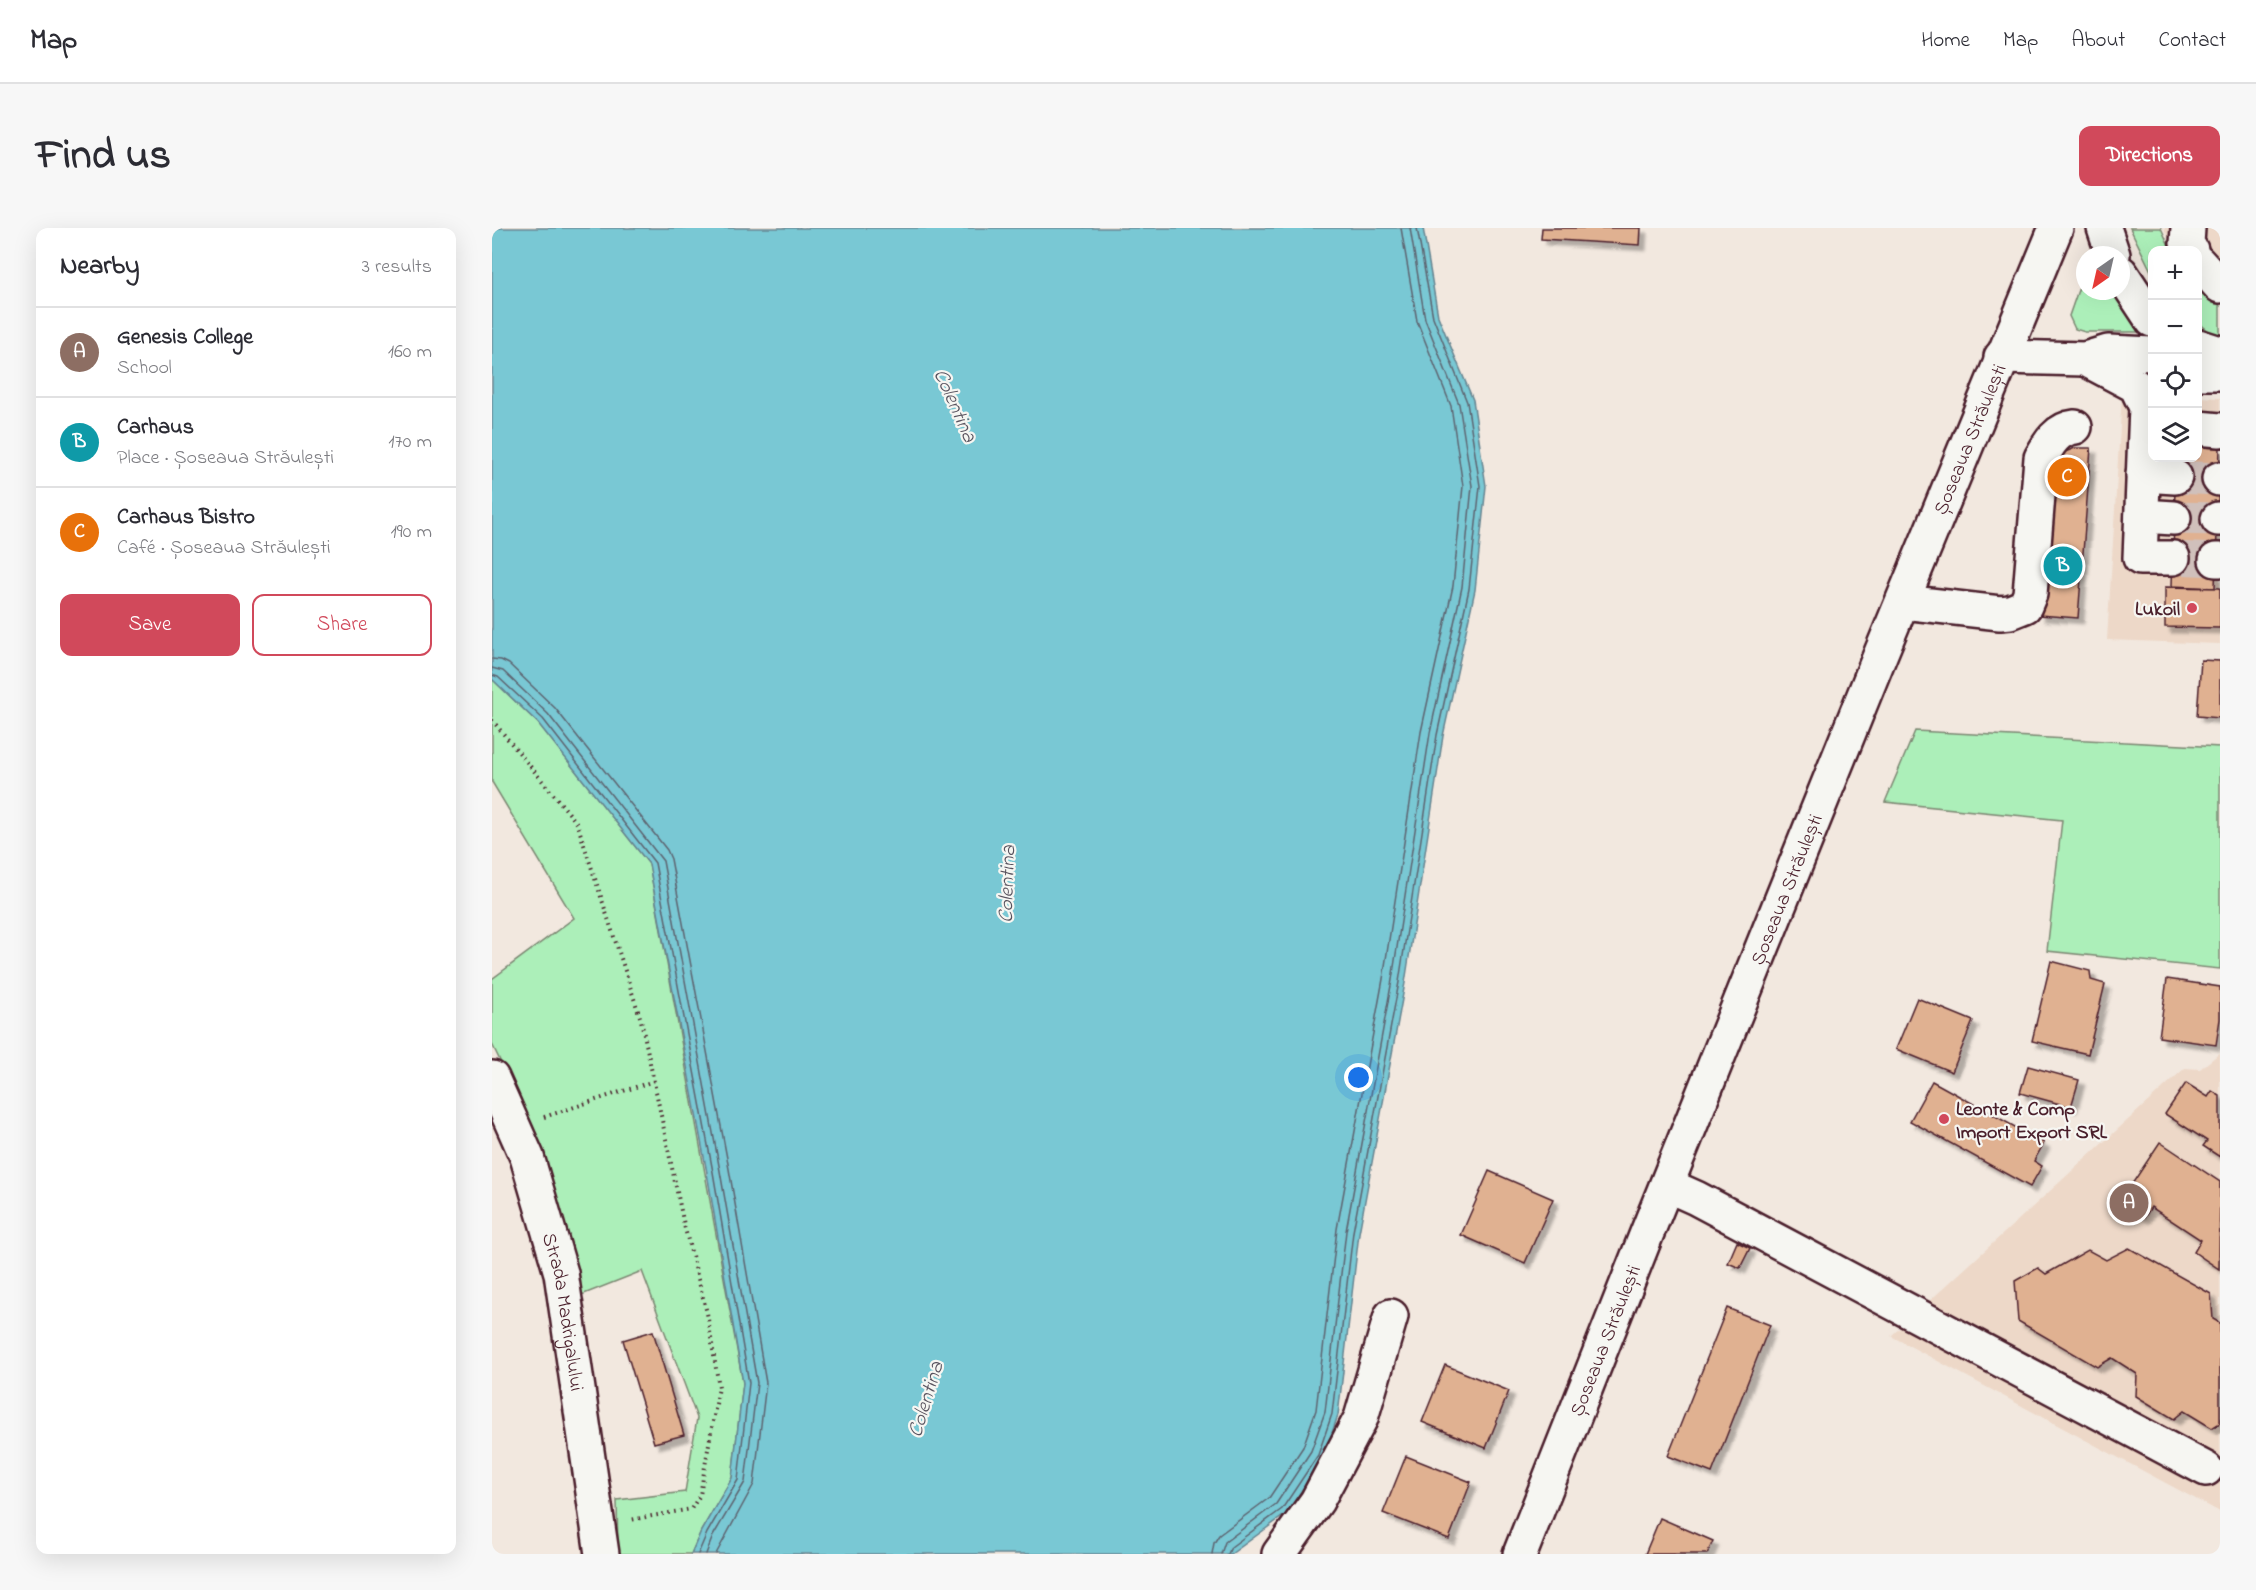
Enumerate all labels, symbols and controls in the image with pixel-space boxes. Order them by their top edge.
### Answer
text: Map [30,21,77,62]
text: Home [1921,26,1970,56]
text: Map [2003,26,2038,56]
text: About [2071,26,2125,56]
text: Contact [2158,26,2226,56]
text: Find us [36,126,171,187]
button: Directions [2079,126,2220,186]
north arrow [2076,246,2130,300]
map controls [2148,246,2202,462]
button: + [2148,246,2202,300]
text: Nearby [60,248,139,286]
text: 3 results [362,253,432,282]
button: − [2148,300,2202,354]
text: Genesis College [117,322,253,354]
text: A [73,338,86,367]
text: 160 m [388,338,432,367]
text: School [117,354,172,383]
button: locate [2148,354,2202,408]
street label: Șoseaua Străulești [1927,360,2015,520]
water label: Colentina [925,364,984,448]
button: layers [2148,408,2202,462]
text: Carhaus [117,412,194,444]
text: B [73,428,86,457]
text: 170 m [388,428,432,457]
text: Place · Șoseaua Străulești [117,444,334,473]
pin: C [2048,454,2086,500]
text: Carhaus Bistro [117,502,255,534]
text: C [74,518,85,547]
text: 190 m [390,518,432,547]
text: Café · Șoseaua Străulești [117,534,331,563]
pin: B [2044,544,2082,588]
button: Save [60,594,240,656]
button: Share [252,594,432,656]
place label: Lukoil [2135,596,2180,625]
marker: Lukoil [2185,601,2199,615]
street label: Șoseaua Străulești [1745,810,1832,970]
water label: Colentina [992,844,1024,923]
your location [1344,1063,1373,1092]
place label: Leonte & Comp Import Export SRL [1956,1096,2108,1148]
marker: Leonte & Comp Import Export SRL [1937,1112,1951,1126]
pin: A [2110,1180,2148,1226]
street label: Strada Madrigalului [533,1230,590,1393]
street label: Șoseaua Străulești [1564,1261,1650,1421]
water label: Colentina [901,1357,953,1441]

